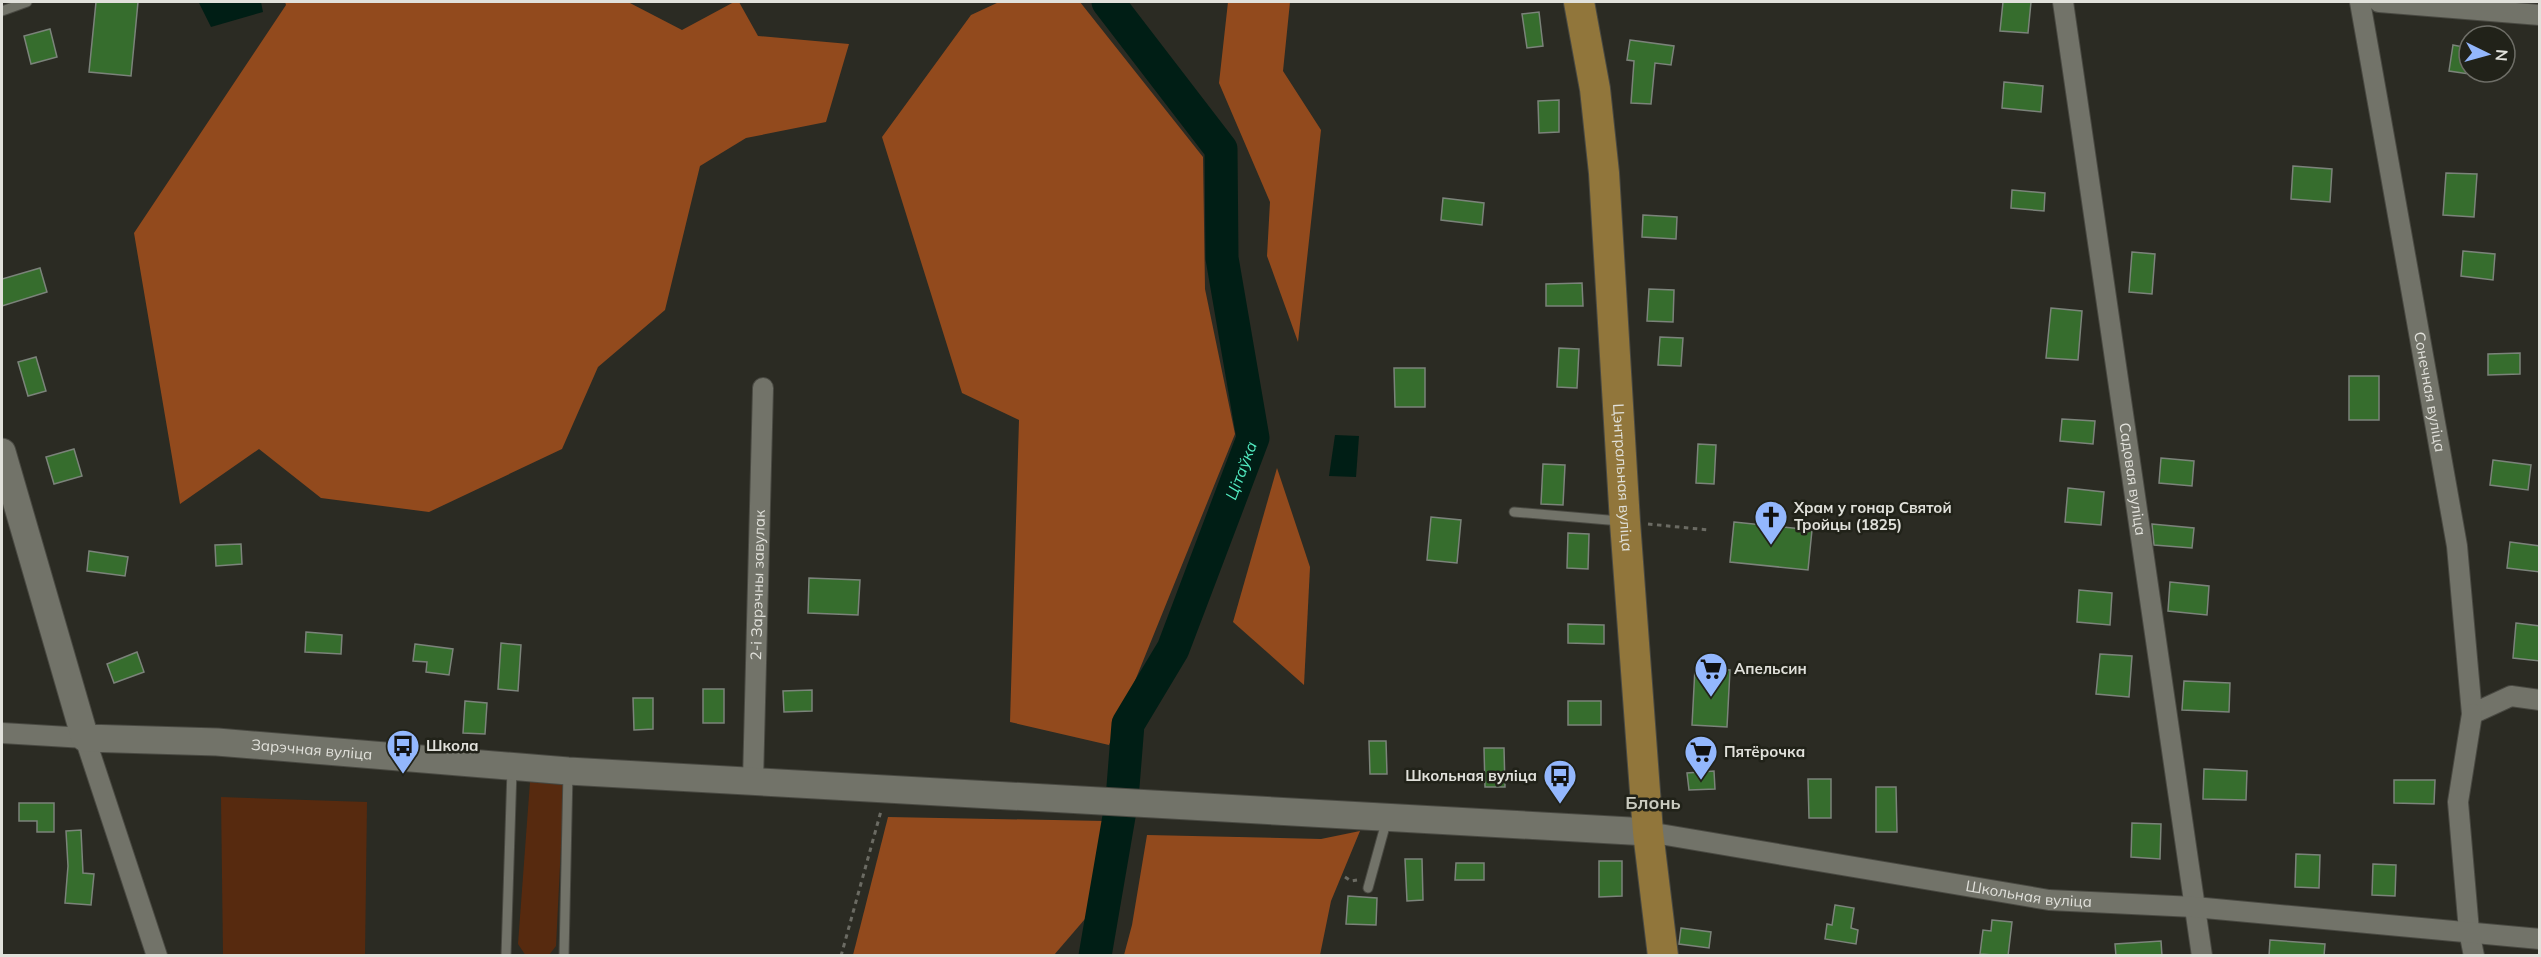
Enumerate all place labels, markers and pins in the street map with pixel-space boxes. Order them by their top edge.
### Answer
place label: Храм у гонар Святой Тройцы (1825) [1793,498,1952,534]
church icon: Храм у гонар Святой Тройцы (1825) [1753,499,1789,546]
supermarket icon: Апельсин [1693,651,1729,698]
place label: Апельсин [1734,659,1807,678]
bus stop icon: Школа [385,728,421,775]
supermarket icon: Пятёрочка [1683,734,1719,781]
place label: Школа [426,736,479,755]
place label: Пятёрочка [1724,742,1805,761]
bus stop icon: Школьная вуліца [1542,758,1578,805]
place label: Школьная вуліца [1405,766,1537,785]

